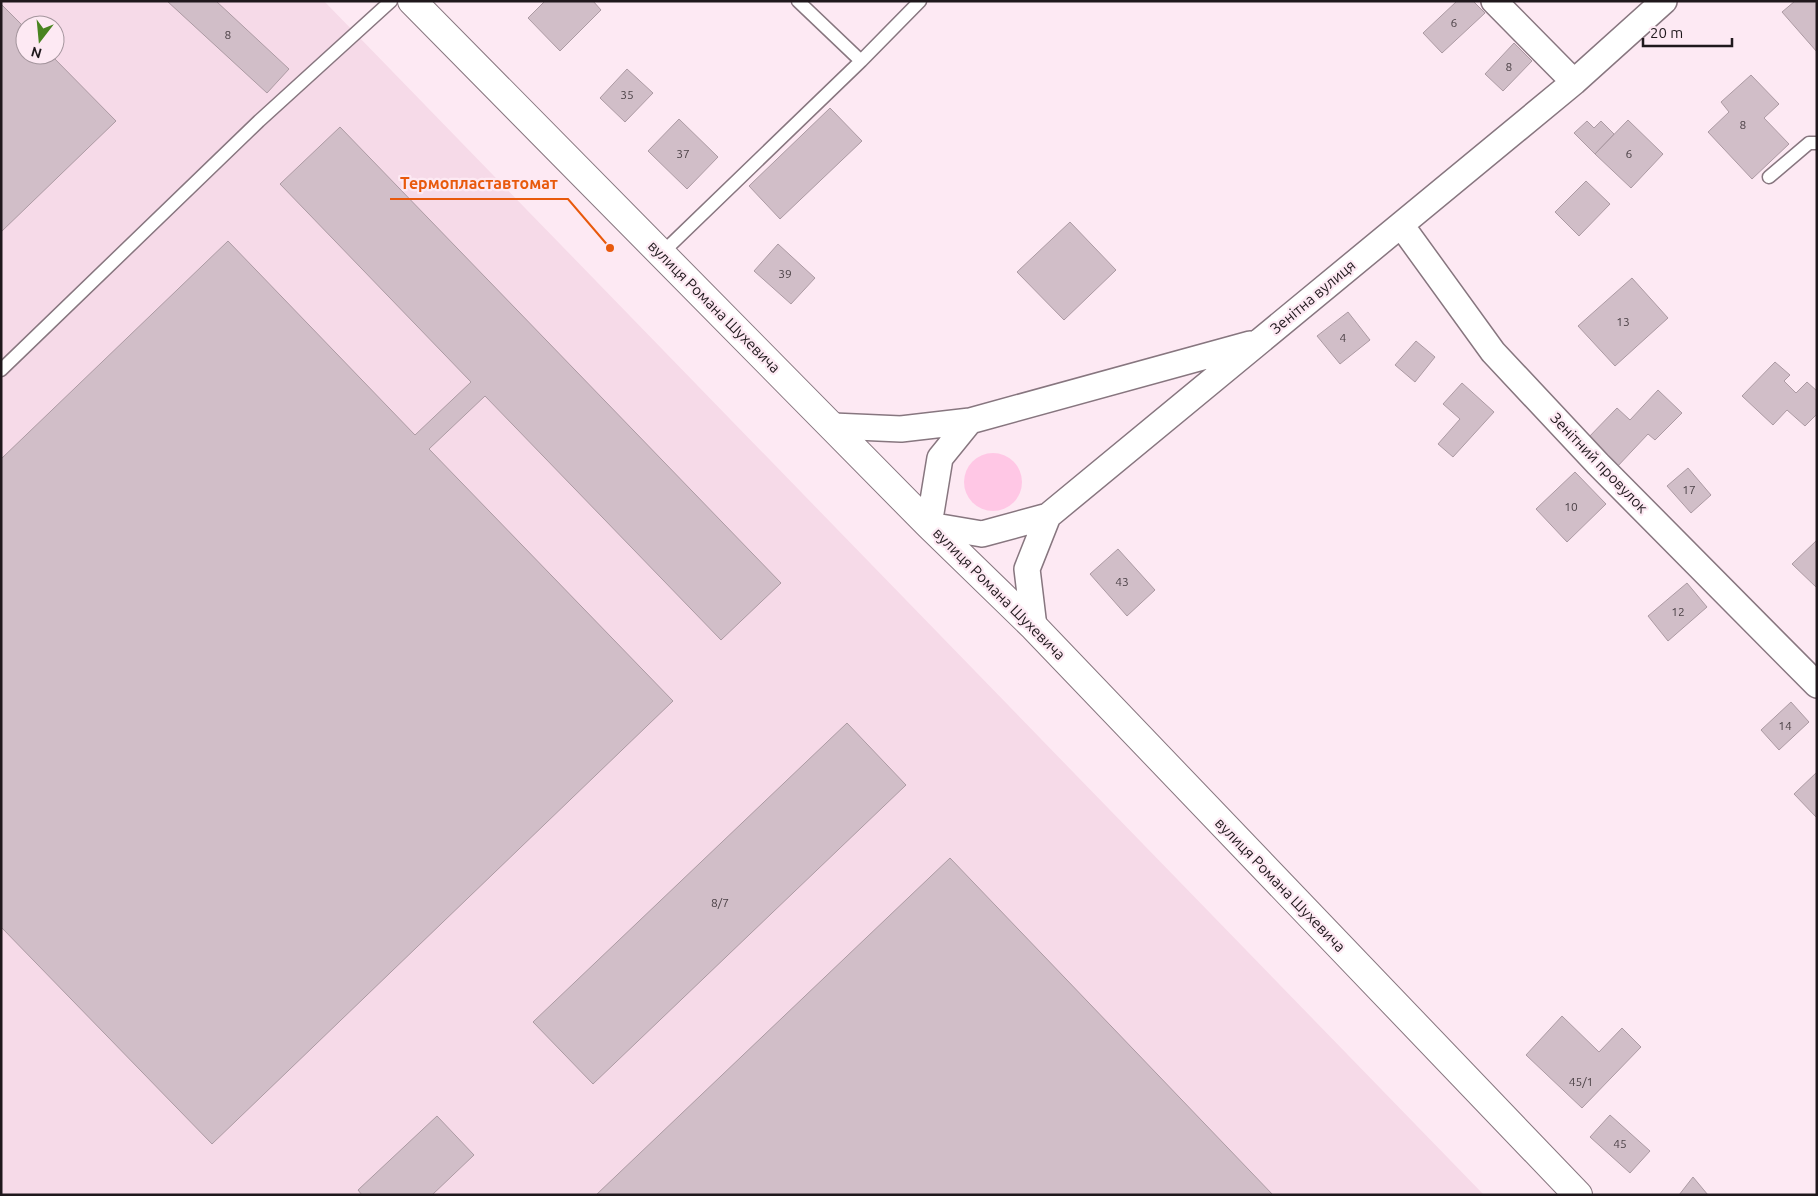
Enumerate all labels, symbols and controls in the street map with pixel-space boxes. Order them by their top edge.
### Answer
north arrow [15,15,65,65]
scale bar [1643,15,1732,47]
house number: 6 [1451,16,1458,29]
text: 20 m [1650,24,1683,41]
house number: 8 [225,28,232,41]
text: N [29,43,44,62]
house number: 8 [1506,60,1513,73]
house number: 35 [620,88,634,101]
house number: 8 [1740,118,1747,131]
house number: 37 [676,147,690,160]
house number: 6 [1626,147,1633,160]
callout: Термопластавтомат [390,168,568,199]
text: Термопластавтомат [400,174,558,192]
street label: вулиця Романа Шухевича [645,237,784,376]
street label: Зенітна вулиця [1267,256,1359,337]
house number: 39 [778,267,792,280]
house number: 13 [1616,315,1630,328]
house number: 4 [1340,331,1347,344]
street label: Зенітний провулок [1547,409,1652,516]
house number: 17 [1682,483,1696,496]
house number: 10 [1564,500,1578,513]
street label: вулиця Романа Шухевича [930,524,1069,663]
house number: 43 [1115,575,1129,588]
house number: 12 [1671,605,1685,618]
house number: 14 [1778,719,1792,732]
street label: вулиця Романа Шухевича [1212,814,1349,955]
house number: 8/7 [711,896,729,909]
house number: 45/1 [1569,1075,1593,1088]
house number: 45 [1613,1137,1627,1150]

